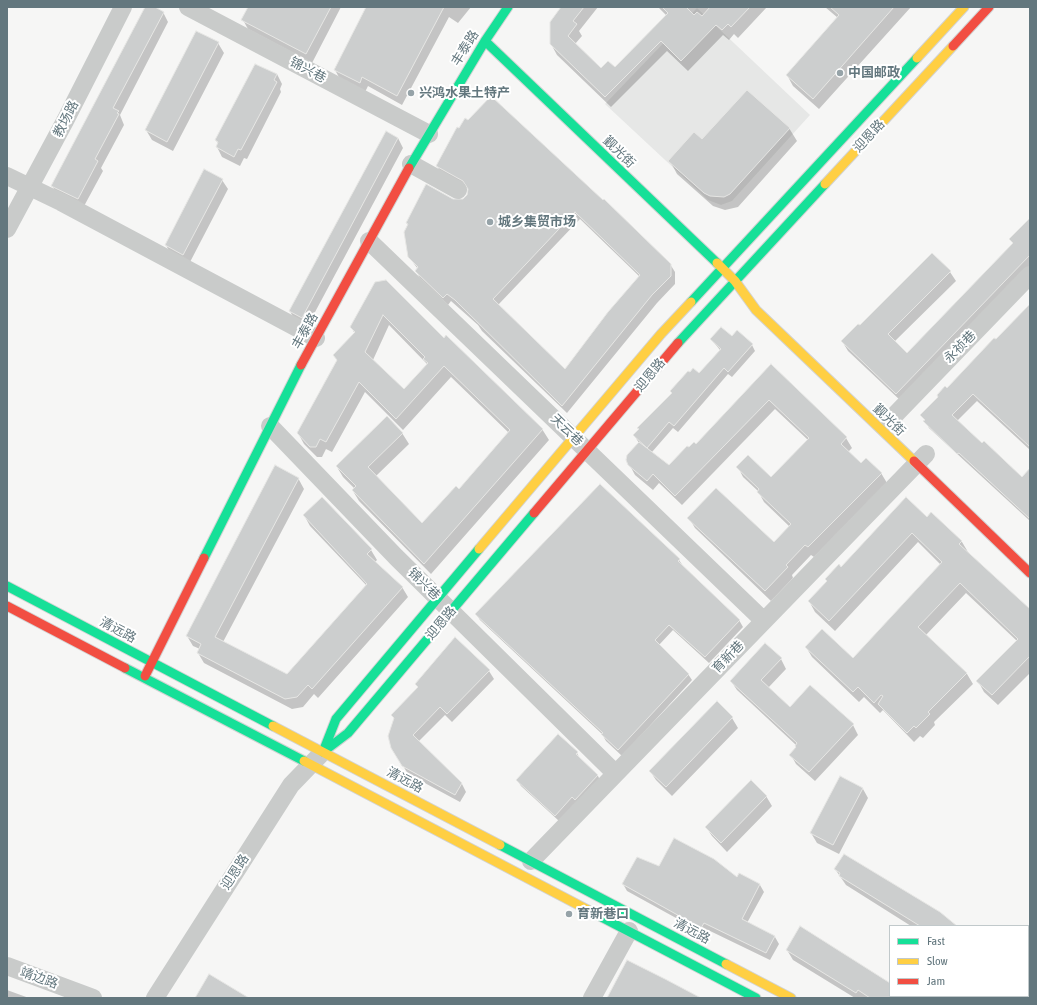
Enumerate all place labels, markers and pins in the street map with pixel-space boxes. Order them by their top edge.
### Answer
place label: 中国邮政 [848,65,900,81]
marker: 中国邮政 [835,68,845,78]
place label: 兴鸿水果土特产 [419,85,510,101]
marker: 兴鸿水果土特产 [406,88,416,98]
place label: 城乡集贸市场 [498,214,576,230]
marker: 城乡集贸市场 [485,217,495,227]
place label: 育新巷口 [577,906,629,922]
marker: 育新巷口 [564,909,574,919]

